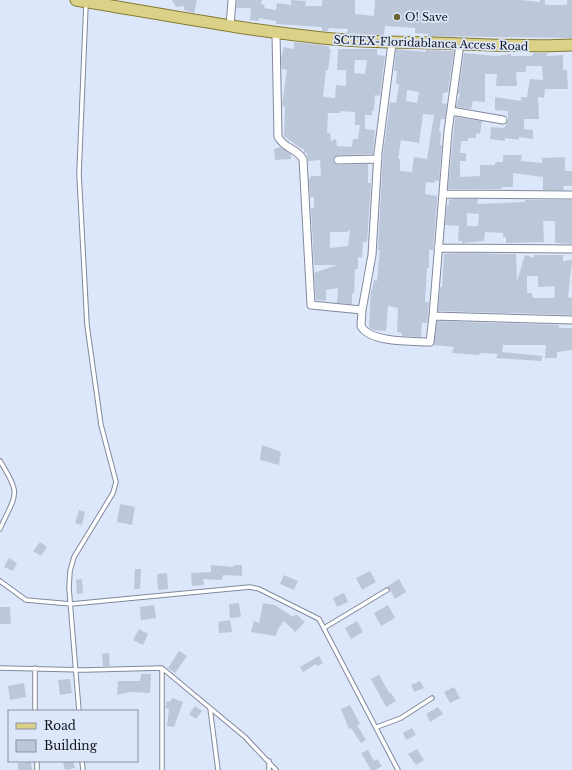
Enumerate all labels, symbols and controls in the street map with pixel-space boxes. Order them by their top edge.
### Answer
place label: O! Save [405,10,448,24]
marker: O! Save [392,12,402,22]
street label: SCTEX-Floridablanca Access Road [333,33,529,53]
legend [8,710,138,762]
text: Road [44,718,76,733]
text: Building [44,738,98,753]

